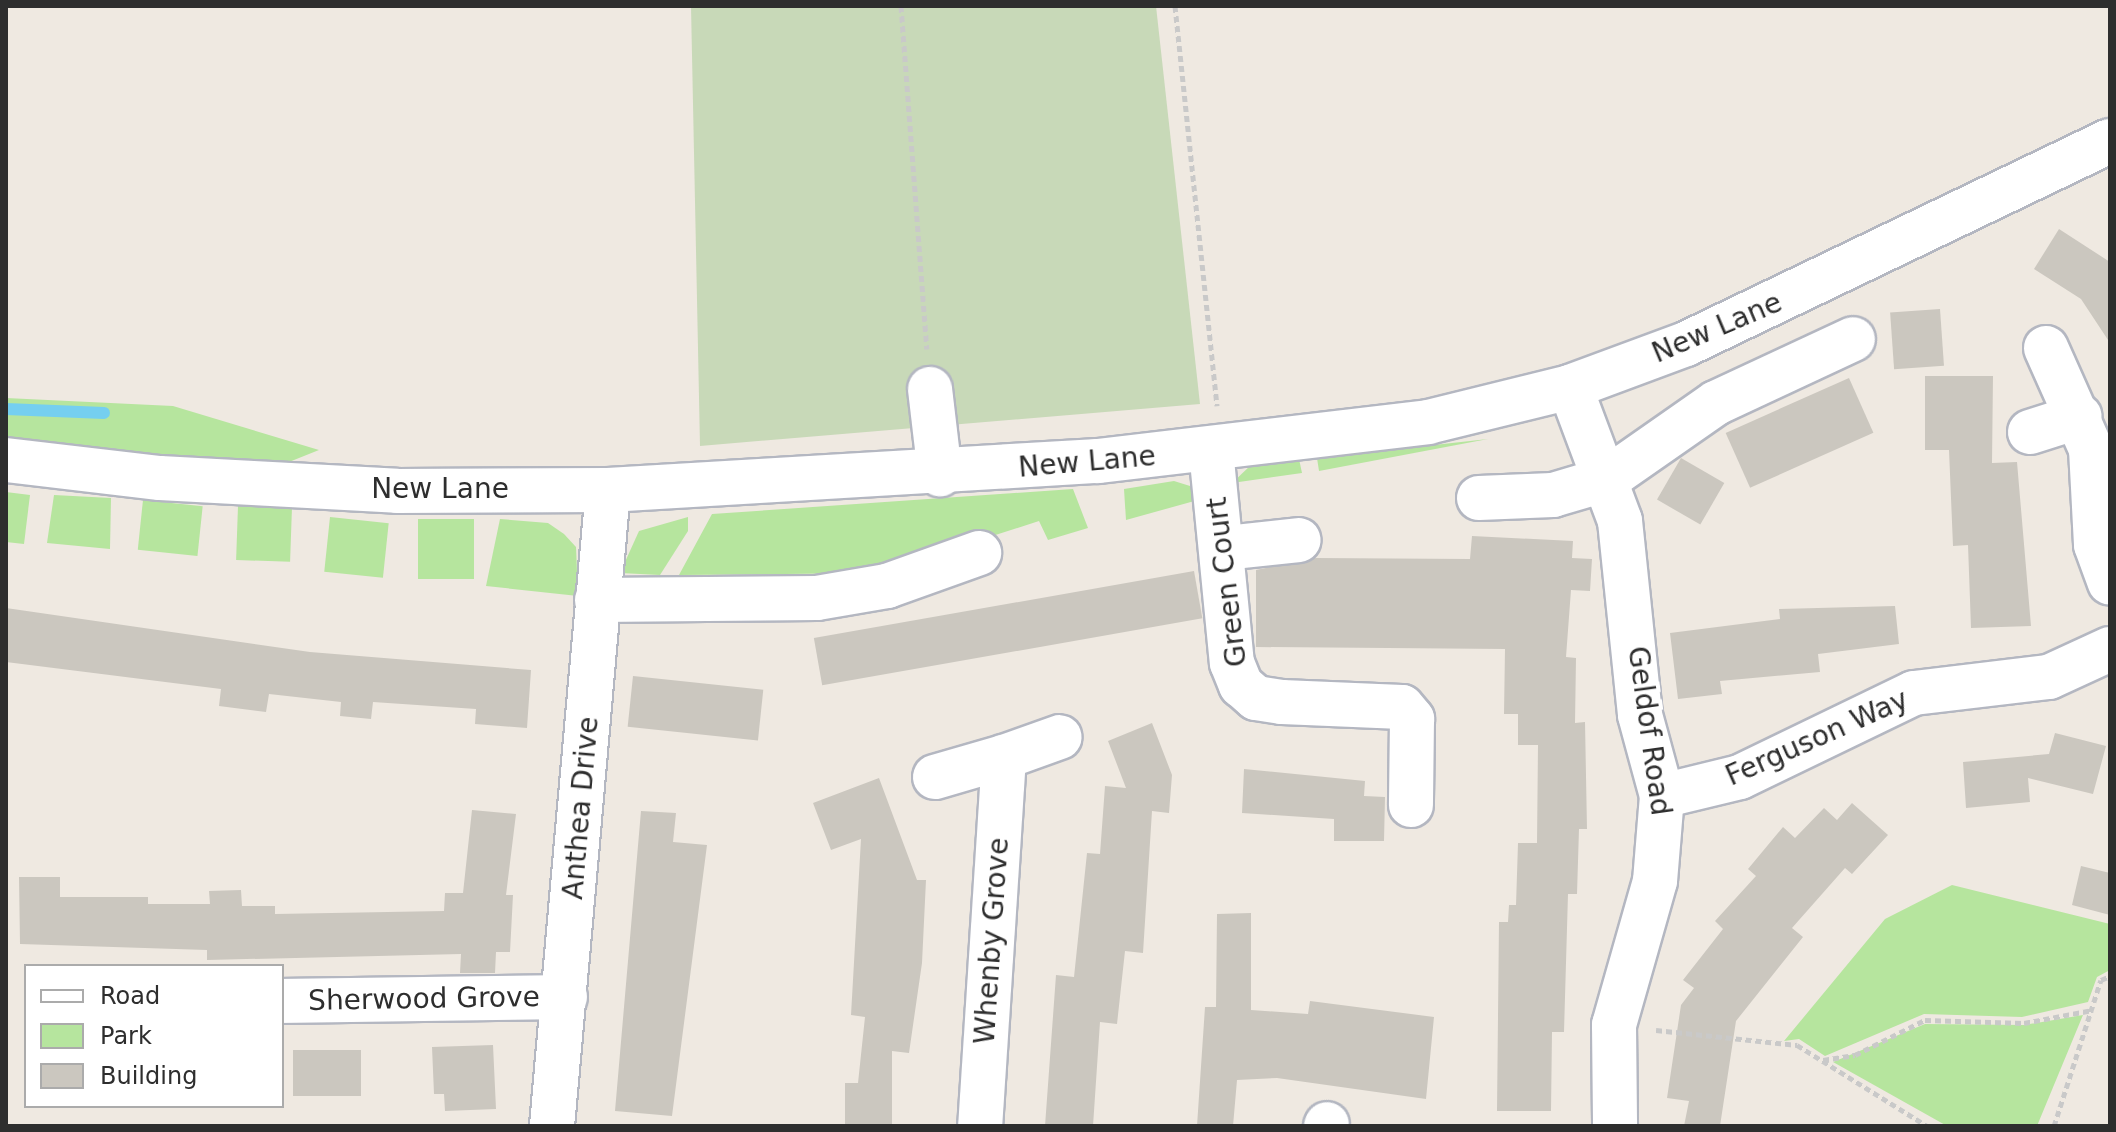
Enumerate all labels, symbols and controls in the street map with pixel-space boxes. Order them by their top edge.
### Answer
street label: New Lane [1647,286,1787,370]
street label: New Lane [1017,439,1157,485]
street label: New Lane [371,472,509,506]
street label: Green Court [1200,495,1254,669]
street label: Geldof Road [1620,644,1678,818]
street label: Ferguson Way [1720,683,1914,793]
street label: Anthea Drive [556,715,606,901]
street label: Whenby Grove [968,836,1016,1046]
legend [24,964,284,1108]
street label: Sherwood Grove [308,980,540,1018]
text: Road [100,982,160,1010]
text: Park [100,1022,152,1050]
text: Building [100,1062,197,1090]

